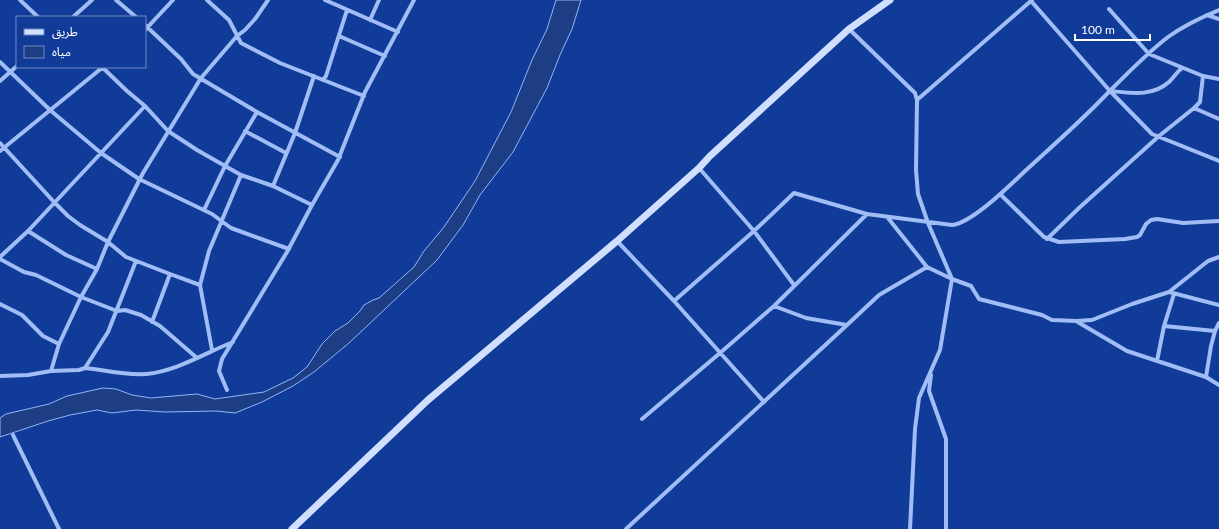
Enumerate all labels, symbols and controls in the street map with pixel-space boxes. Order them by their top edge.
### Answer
legend [16,16,146,68]
scale bar [1075,16,1150,42]
text: 100 m [1081,22,1115,37]
text: طريق [52,24,78,40]
text: مياه [52,44,71,59]

